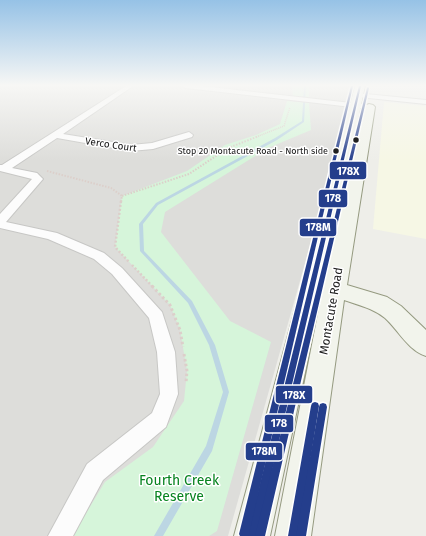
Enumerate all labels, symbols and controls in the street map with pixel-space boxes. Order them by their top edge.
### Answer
street label: Verco Court [84,135,138,155]
unlabelled marker [351,135,361,145]
place label: Stop 20 Montacute Road - North side [178,146,328,156]
marker: Stop 20 Montacute Road - North side [331,146,341,156]
line badge: 178X [329,161,367,180]
text: 178X [337,165,360,178]
line badge: 178 [318,189,348,208]
text: 178 [325,192,342,205]
line badge: 178M [299,218,337,237]
text: 178M [305,221,331,234]
street label: Montacute Road [316,266,346,356]
line badge: 178X [275,385,313,404]
text: 178X [283,389,306,402]
line badge: 178 [264,414,294,433]
text: 178 [271,417,288,430]
line badge: 178M [245,442,283,461]
text: 178M [251,445,277,458]
park label: Fourth Creek Reserve [139,472,220,505]

